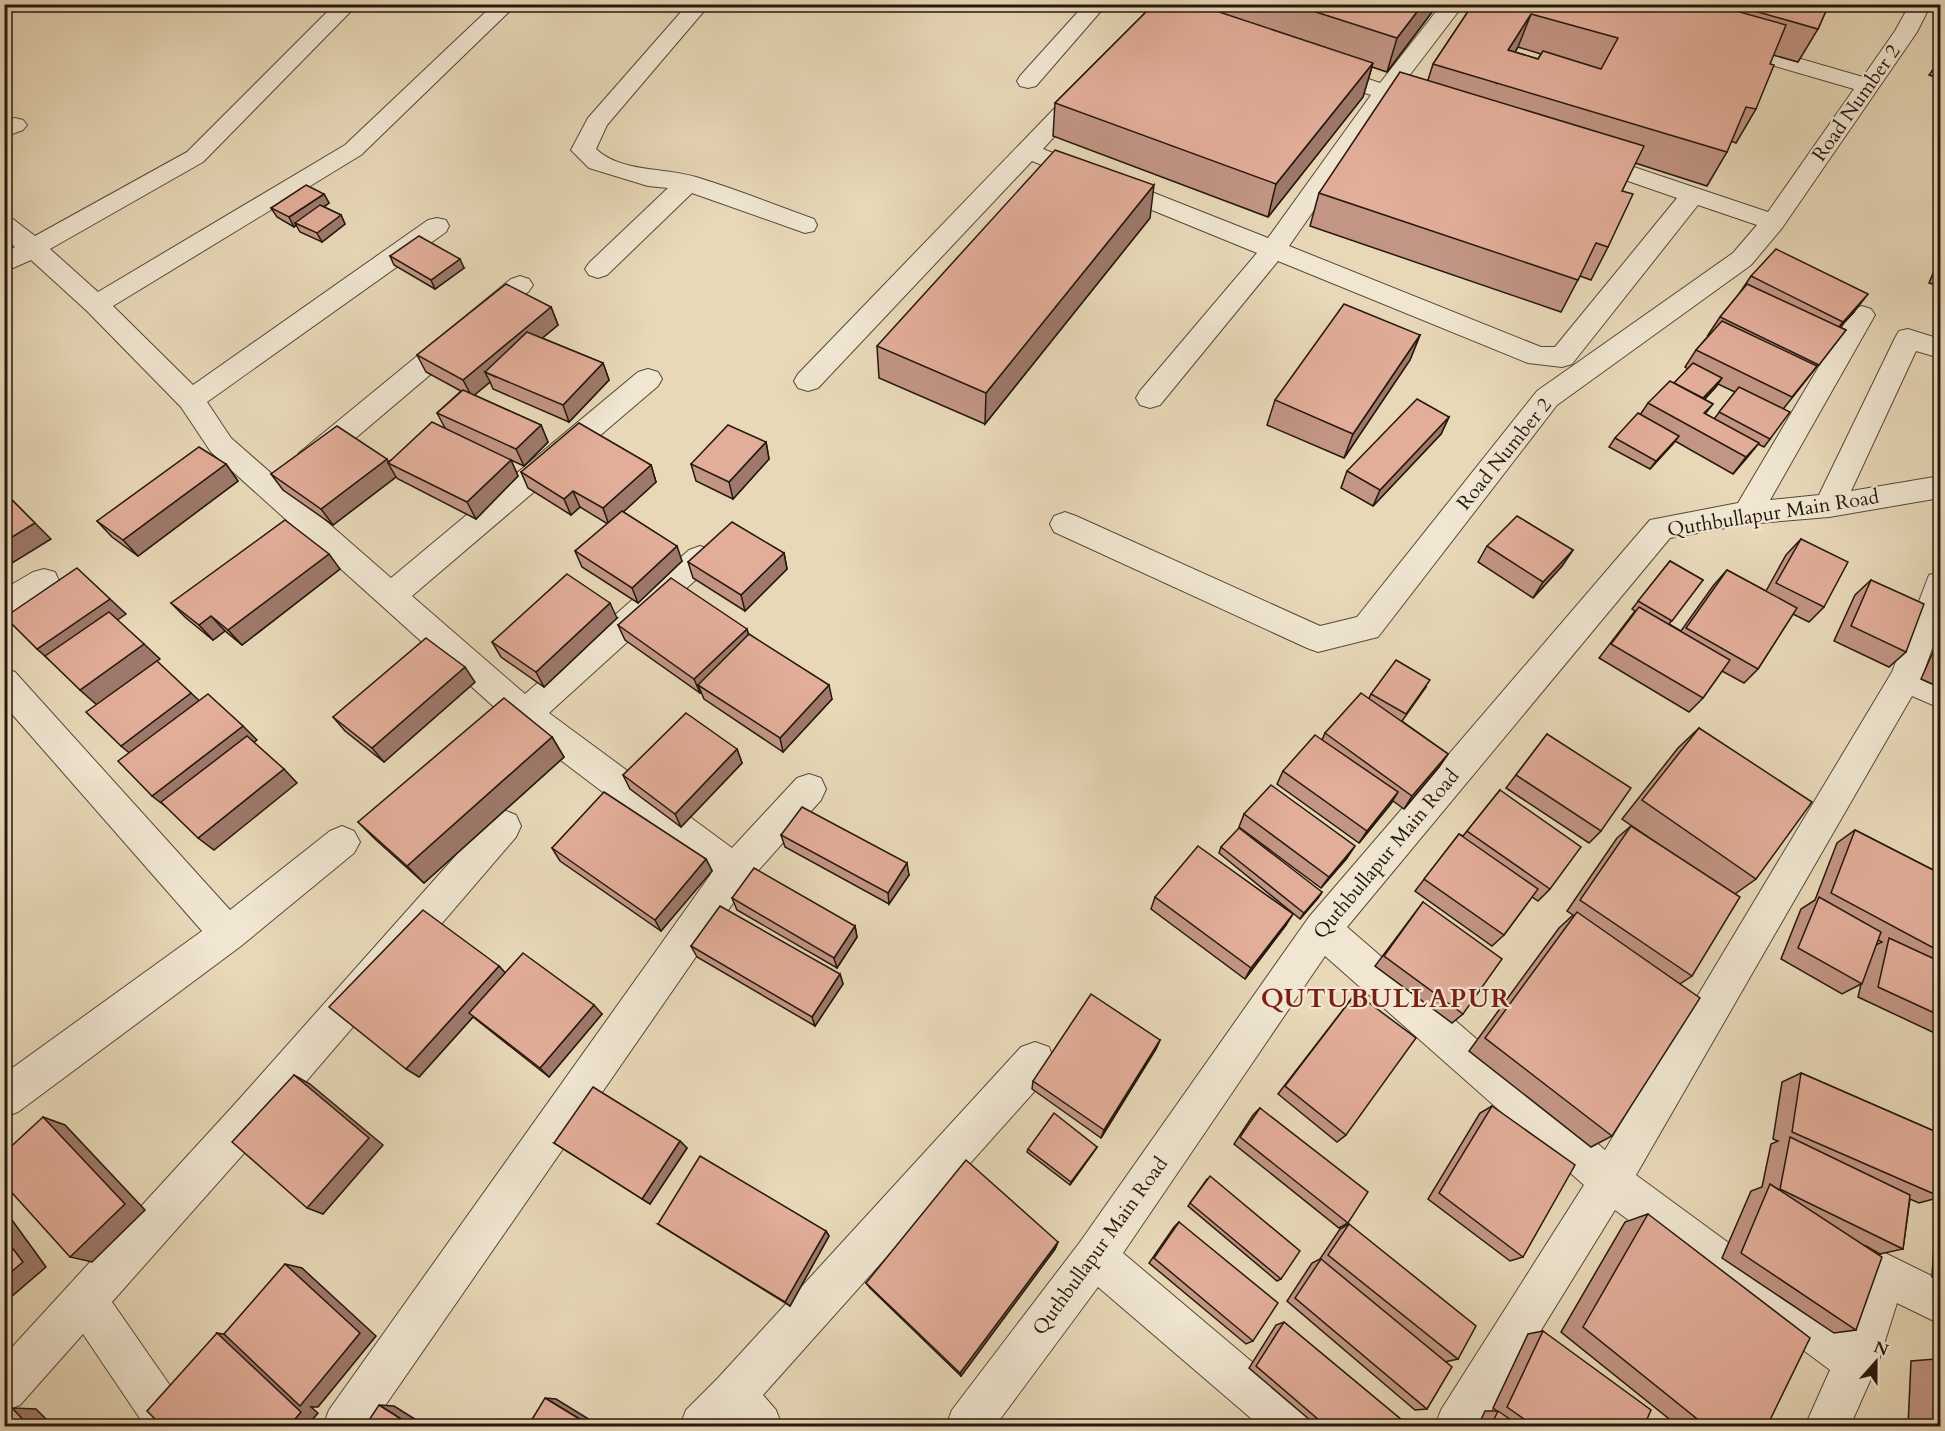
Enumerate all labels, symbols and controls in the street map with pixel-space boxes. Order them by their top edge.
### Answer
street label: Road Number 2 [1806,39,1906,167]
street label: Road Number 2 [1450,392,1558,516]
street label: Quthbullapur Main Road [1665,483,1881,543]
street label: Quthbullapur Main Road [1307,763,1465,945]
district label: QUTUBULLAPUR [1261,981,1511,1016]
street label: Quthbullapur Main Road [1026,1151,1174,1341]
north arrow [1846,1332,1906,1392]
text: N [1871,1336,1892,1362]

